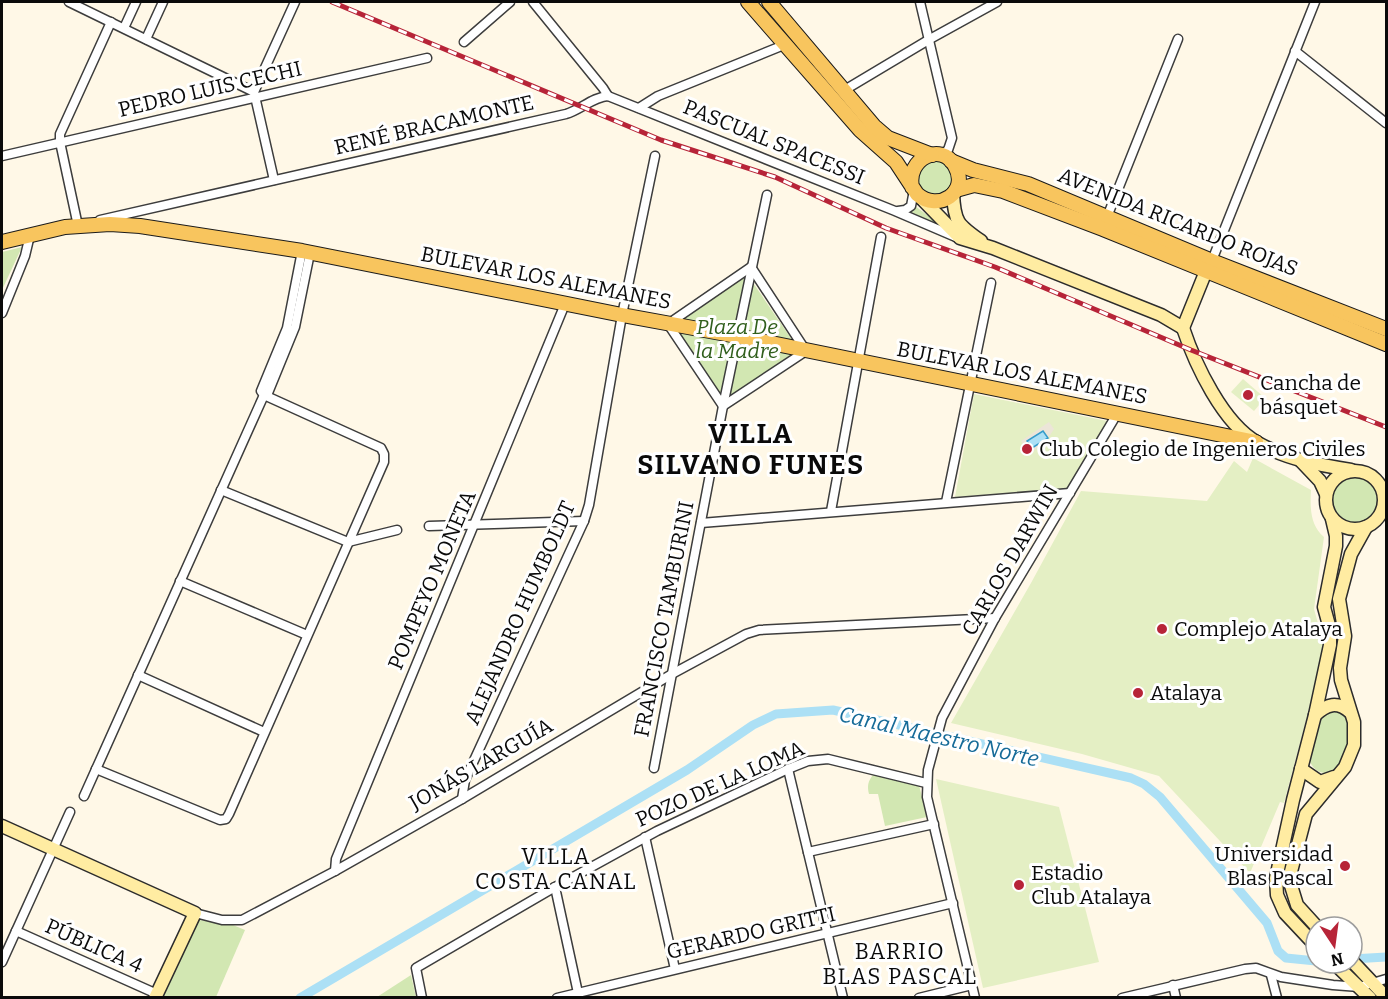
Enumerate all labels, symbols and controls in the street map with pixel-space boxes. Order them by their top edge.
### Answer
street label: PEDRO LUIS CECHI [116,55,304,123]
street label: RENÉ BRACAMONTE [332,89,536,161]
street label: PASCUAL SPACESSI [680,94,868,190]
street label: AVENIDA RICARDO ROJAS [1054,162,1302,282]
street label: BULEVAR LOS ALEMANES [419,241,673,315]
park label: Plaza De la Madre [695,314,779,364]
street label: BULEVAR LOS ALEMANES [895,336,1149,410]
place label: Cancha de básquet [1260,370,1361,420]
marker: Cancha de básquet [1241,388,1255,402]
district label: VILLA SILVANO FUNES [637,418,865,481]
place label: Club Colegio de Ingenieros Civiles [1039,436,1365,462]
marker: Club Colegio de Ingenieros Civiles [1020,442,1034,456]
street label: CARLOS DARWIN [956,480,1064,640]
street label: POMPEYO MONETA [382,486,482,674]
street label: ALEJANDRO HUMBOLDT [459,497,581,729]
street label: FRANCISCO TAMBURINI [628,499,700,739]
place label: Complejo Atalaya [1174,616,1343,642]
marker: Complejo Atalaya [1155,622,1169,636]
place label: Atalaya [1150,680,1222,706]
marker: Atalaya [1131,686,1145,700]
water label: Canal Maestro Norte [836,700,1041,773]
street label: JONÁS LARGUÍA [404,712,557,816]
street label: POZO DE LA LOMA [632,735,808,833]
place label: Universidad Blas Pascal [1215,841,1333,891]
district label: VILLA COSTA CANAL [475,843,637,895]
marker: Universidad Blas Pascal [1338,859,1352,873]
place label: Estadio Club Atalaya [1031,860,1152,910]
marker: Estadio Club Atalaya [1012,878,1026,892]
street label: GERARDO GRITTI [664,901,838,965]
street label: PÚBLICA 4 [41,913,147,979]
north arrow [1304,915,1364,975]
district label: BARRIO BLAS PASCAL [823,938,978,990]
text: N [1329,948,1345,970]

